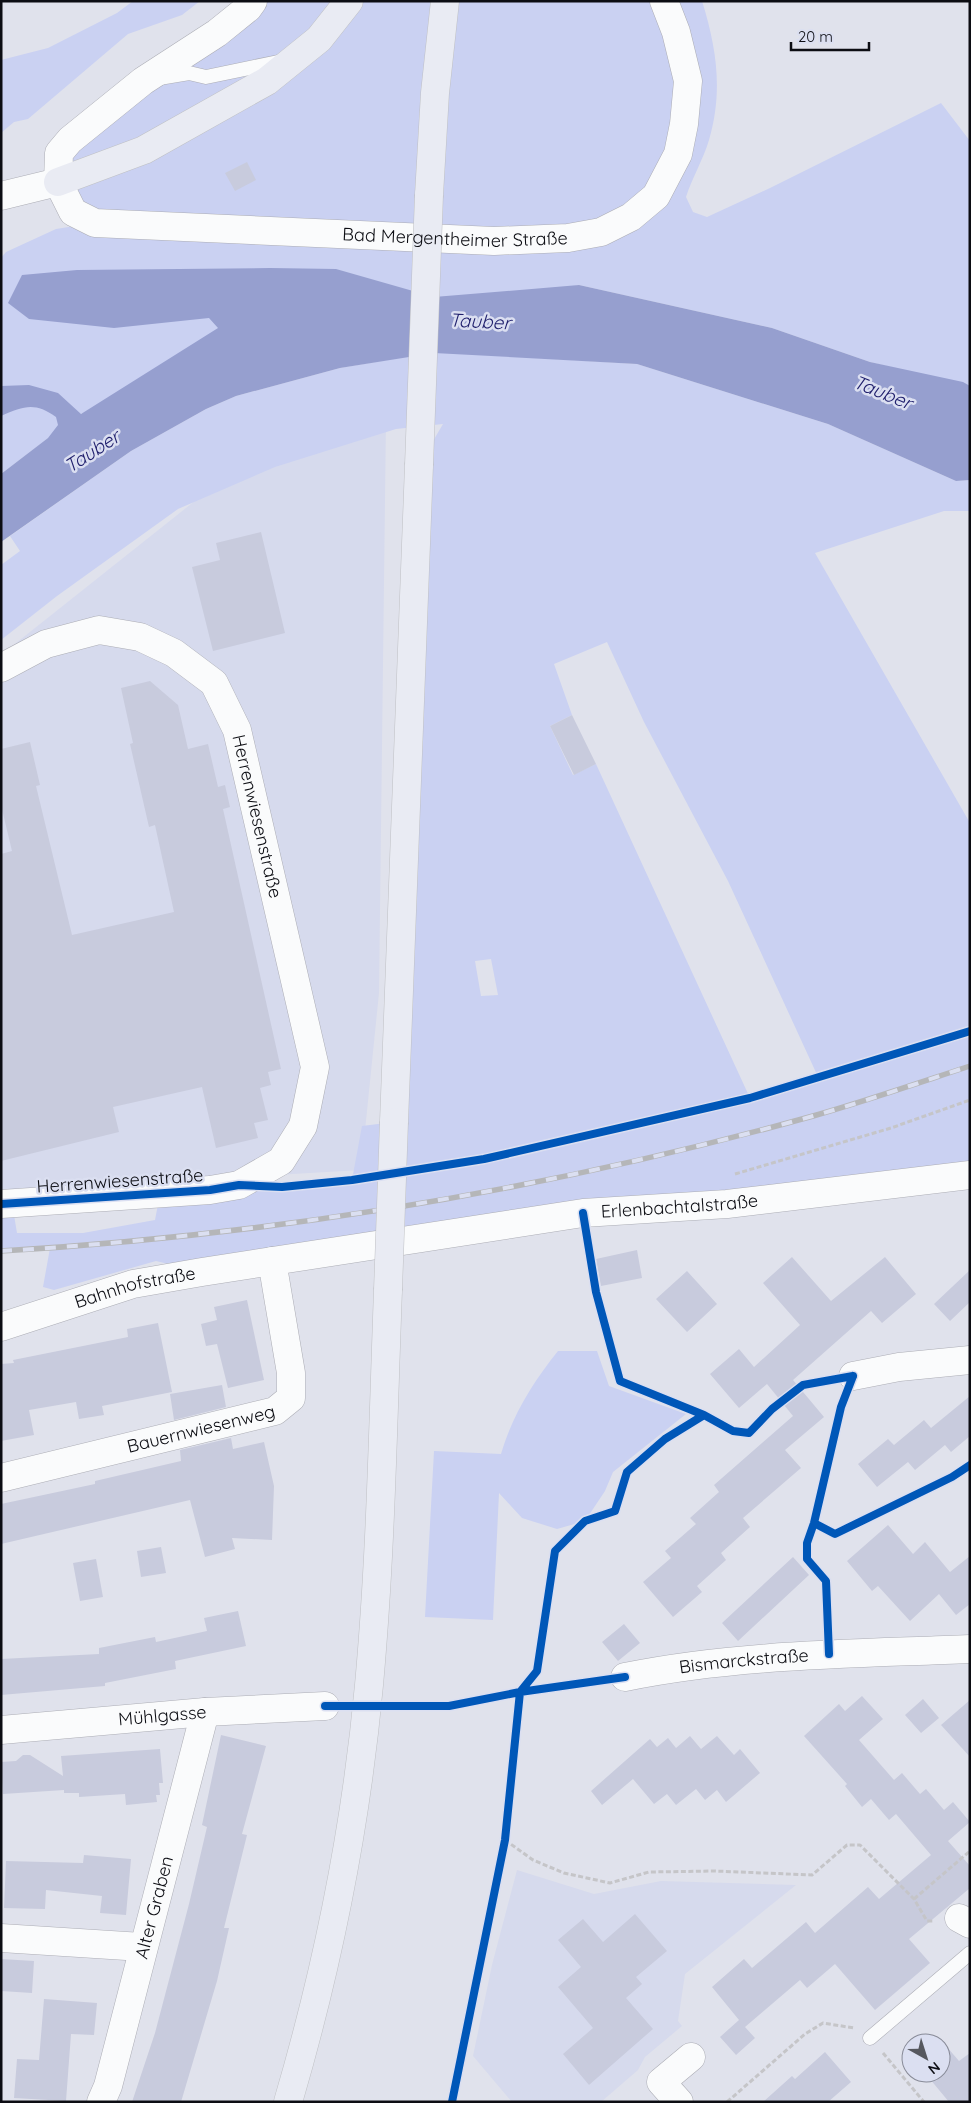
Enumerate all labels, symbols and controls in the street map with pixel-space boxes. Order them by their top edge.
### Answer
scale bar [791,20,868,52]
text: 20 m [798,27,833,46]
street label: Bad Mergentheimer Straße [342,222,568,252]
water label: Tauber [449,307,514,335]
water label: Tauber [850,369,918,416]
water label: Tauber [60,423,126,478]
street label: Herrenwiesenstraße [227,732,288,900]
street label: Herrenwiesenstraße [36,1163,204,1198]
street label: Erlenbachtalstraße [600,1188,759,1223]
street label: Bahnhofstraße [71,1261,197,1313]
street label: Bauernwiesenweg [125,1399,277,1458]
street label: Bismarckstraße [678,1644,809,1679]
street label: Mühlgasse [117,1700,207,1731]
street label: Alter Graben [129,1853,178,1961]
north arrow [901,2033,951,2083]
text: N [925,2058,944,2078]

